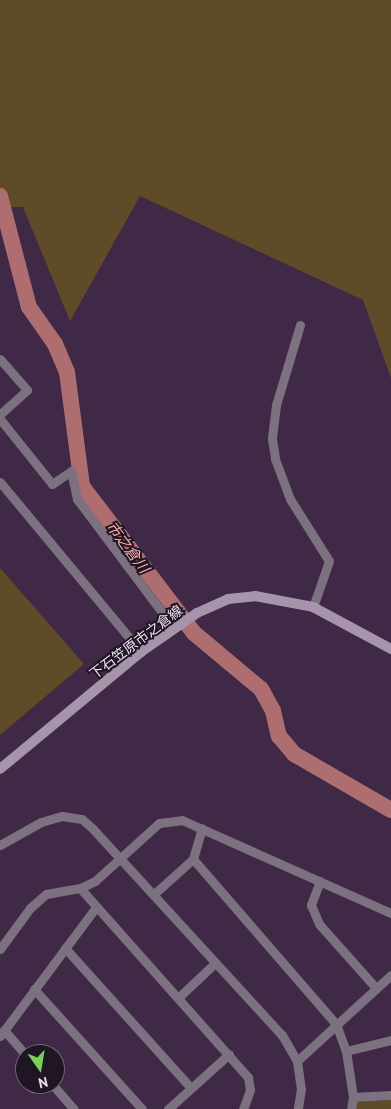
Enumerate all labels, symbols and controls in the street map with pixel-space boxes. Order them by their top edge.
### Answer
water label: 市之倉川 [103,518,153,576]
street label: 下石笠原市之倉線 [86,602,186,682]
north arrow [15,1044,65,1094]
text: N [37,1073,50,1092]

